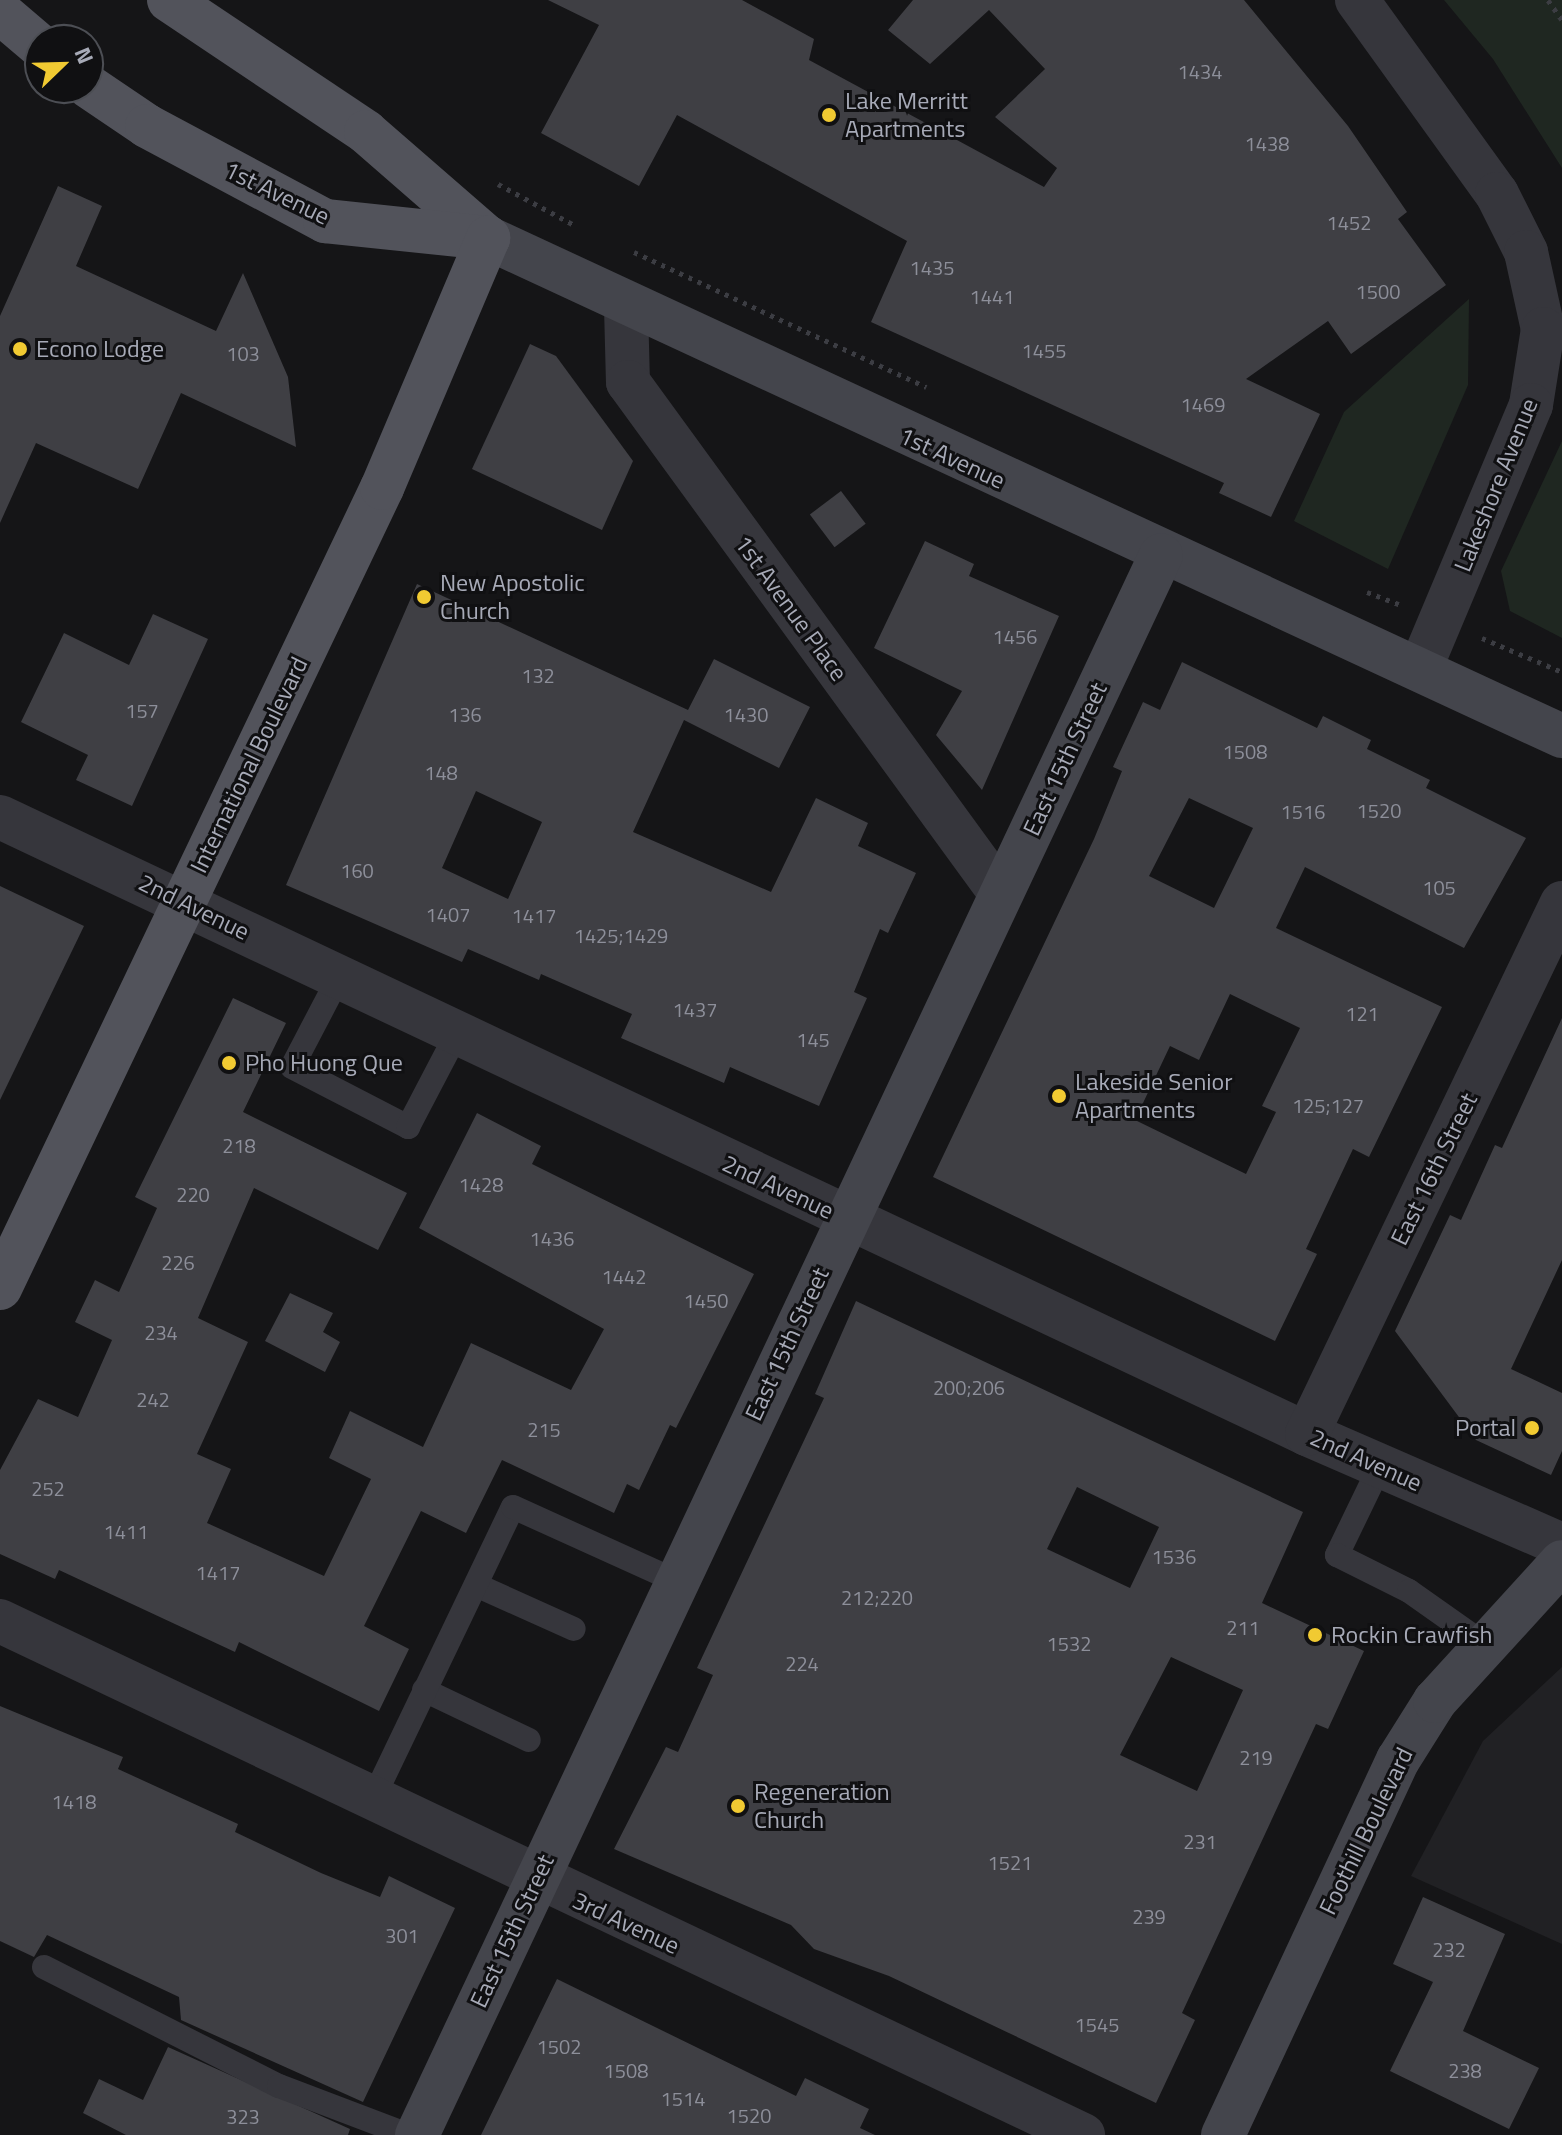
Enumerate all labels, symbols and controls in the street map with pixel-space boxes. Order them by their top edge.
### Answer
north arrow [24,24,104,104]
text: N [66,42,103,69]
house number: 1434 [1178,59,1222,83]
place label: Lake Merritt Apartments [845,87,968,143]
marker: Lake Merritt Apartments [820,106,838,124]
house number: 1438 [1245,131,1289,155]
street label: 1st Avenue [220,155,334,231]
house number: 1452 [1327,210,1371,234]
house number: 1435 [910,255,954,279]
house number: 1500 [1356,279,1400,303]
house number: 1441 [970,284,1014,308]
place label: Econo Lodge [36,335,164,363]
house number: 1455 [1022,338,1066,362]
marker: Econo Lodge [11,340,29,358]
house number: 103 [226,341,260,365]
house number: 1469 [1181,392,1225,416]
street label: Lakeshore Avenue [1448,394,1544,576]
street label: 1st Avenue [895,421,1009,495]
street label: 1st Avenue Place [729,530,853,686]
place label: New Apostolic Church [440,569,585,625]
marker: New Apostolic Church [415,588,433,606]
house number: 1456 [993,624,1037,648]
street label: International Boulevard [184,652,314,878]
house number: 132 [521,663,555,687]
street label: East 15th Street [1017,678,1113,840]
house number: 157 [125,698,159,722]
house number: 136 [448,702,482,726]
house number: 1430 [724,702,768,726]
house number: 1508 [1223,739,1267,763]
house number: 148 [424,760,458,784]
house number: 1520 [1357,798,1401,822]
house number: 1516 [1281,799,1325,823]
house number: 160 [340,858,374,882]
street label: 2nd Avenue [134,868,254,946]
house number: 105 [1422,875,1456,899]
house number: 1407 [426,902,470,926]
house number: 1417 [512,903,556,927]
house number: 1425;1429 [574,923,668,947]
house number: 1437 [673,997,717,1021]
house number: 121 [1345,1001,1379,1025]
house number: 145 [796,1027,830,1051]
place label: Pho Huong Que [245,1049,403,1077]
marker: Pho Huong Que [220,1054,238,1072]
place label: Lakeside Senior Apartments [1075,1068,1233,1124]
marker: Lakeside Senior Apartments [1050,1087,1068,1105]
street label: East 16th Street [1385,1088,1483,1250]
house number: 125;127 [1292,1093,1364,1117]
house number: 218 [222,1133,256,1157]
street label: 2nd Avenue [718,1149,838,1225]
house number: 1428 [459,1172,503,1196]
house number: 220 [176,1182,210,1206]
house number: 1436 [530,1226,574,1250]
house number: 226 [161,1250,195,1274]
street label: East 15th Street [739,1263,835,1425]
house number: 1442 [602,1264,646,1288]
house number: 1450 [684,1288,728,1312]
house number: 234 [144,1320,178,1344]
house number: 200;206 [933,1375,1005,1399]
house number: 242 [136,1387,170,1411]
place label: Portal [1455,1414,1516,1442]
house number: 215 [527,1417,561,1441]
marker: Portal [1523,1419,1541,1437]
street label: 2nd Avenue [1306,1423,1426,1497]
house number: 252 [31,1476,65,1500]
house number: 1411 [104,1519,148,1543]
house number: 1536 [1152,1544,1196,1568]
house number: 1417 [196,1560,240,1584]
house number: 212;220 [841,1585,913,1609]
house number: 211 [1226,1615,1260,1639]
place label: Rockin Crawfish [1331,1621,1492,1649]
marker: Rockin Crawfish [1306,1626,1324,1644]
house number: 1532 [1047,1631,1091,1655]
house number: 224 [785,1651,819,1675]
street label: Foothill Boulevard [1313,1743,1419,1919]
house number: 219 [1239,1745,1273,1769]
place label: Regeneration Church [754,1778,890,1834]
house number: 1418 [52,1789,96,1813]
marker: Regeneration Church [729,1797,747,1815]
house number: 231 [1183,1829,1217,1853]
street label: East 15th Street [464,1850,560,2012]
house number: 1521 [988,1850,1032,1874]
street label: 3rd Avenue [568,1886,684,1960]
house number: 239 [1132,1904,1166,1928]
house number: 301 [385,1923,419,1947]
house number: 232 [1432,1937,1466,1961]
house number: 1545 [1075,2012,1119,2036]
house number: 1502 [537,2034,581,2058]
house number: 1508 [604,2058,648,2082]
house number: 238 [1448,2058,1482,2082]
house number: 1514 [661,2086,705,2110]
house number: 1520 [727,2103,771,2127]
house number: 323 [226,2104,260,2128]

